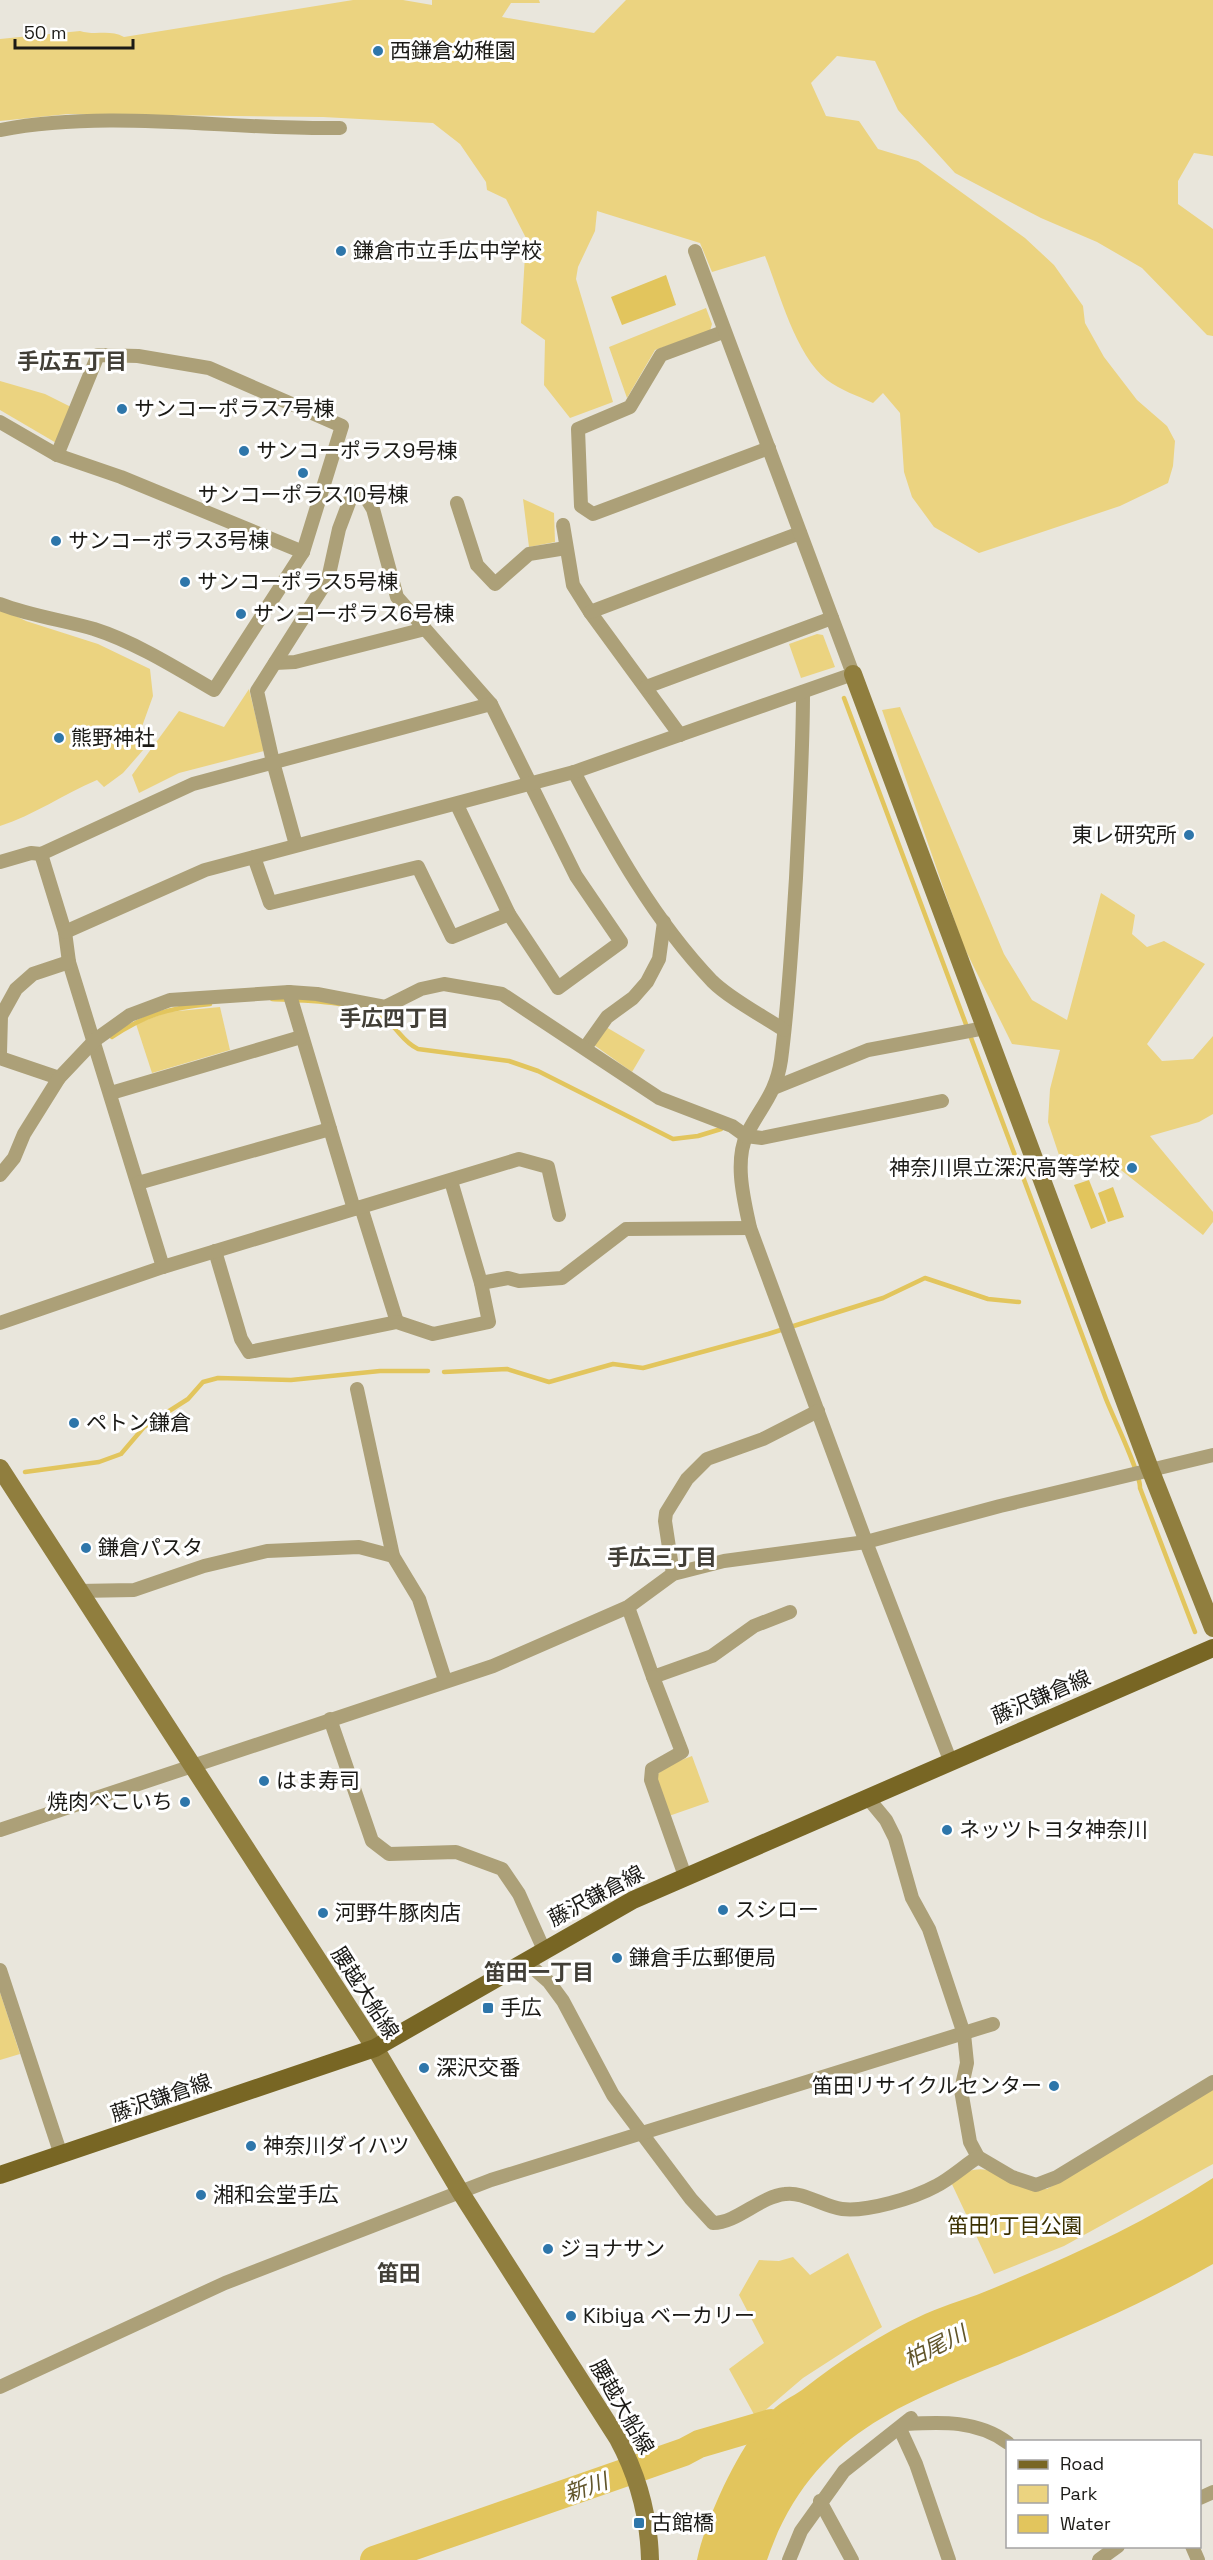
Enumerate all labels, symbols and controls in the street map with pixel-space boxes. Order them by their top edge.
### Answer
scale bar [15,12,134,50]
text: 50 m [24,21,66,44]
place label: 西鎌倉幼稚園 [390,37,516,64]
marker: 西鎌倉幼稚園 [371,44,385,58]
place label: 鎌倉市立手広中学校 [353,237,542,264]
marker: 鎌倉市立手広中学校 [334,244,348,258]
district label: 手広五丁目 [17,347,127,375]
place label: サンコーポラス7号棟 [134,395,334,422]
marker: サンコーポラス7号棟 [115,402,129,416]
place label: サンコーポラス9号棟 [256,437,457,464]
marker: サンコーポラス9号棟 [237,444,251,458]
marker: サンコーポラス10号棟 [296,466,310,480]
place label: サンコーポラス10号棟 [198,481,408,508]
place label: サンコーポラス3号棟 [68,527,269,554]
marker: サンコーポラス3号棟 [49,534,63,548]
place label: サンコーポラス5号棟 [197,568,398,595]
marker: サンコーポラス5号棟 [178,575,192,589]
place label: サンコーポラス6号棟 [253,600,454,627]
marker: サンコーポラス6号棟 [234,607,248,621]
place label: 熊野神社 [71,724,155,751]
marker: 熊野神社 [52,731,66,745]
place label: 東レ研究所 [1072,821,1177,848]
marker: 東レ研究所 [1182,828,1196,842]
district label: 手広四丁目 [339,1004,449,1032]
place label: 神奈川県立深沢高等学校 [889,1154,1120,1181]
marker: 神奈川県立深沢高等学校 [1125,1161,1139,1175]
place label: ペトン鎌倉 [86,1409,191,1436]
marker: ペトン鎌倉 [67,1416,81,1430]
place label: 鎌倉パスタ [98,1534,203,1561]
marker: 鎌倉パスタ [79,1541,93,1555]
district label: 手広三丁目 [607,1543,717,1571]
street label: 藤沢鎌倉線 [987,1664,1094,1729]
place label: はま寿司 [276,1767,360,1794]
marker: はま寿司 [257,1774,271,1788]
place label: 焼肉べこいち [47,1788,173,1815]
marker: 焼肉べこいち [178,1795,192,1809]
place label: ネッツトヨタ神奈川 [959,1816,1148,1843]
marker: ネッツトヨタ神奈川 [940,1823,954,1837]
street label: 藤沢鎌倉線 [543,1859,648,1932]
place label: スシロー [735,1896,819,1923]
place label: 河野牛豚肉店 [335,1899,461,1926]
marker: スシロー [716,1903,730,1917]
marker: 河野牛豚肉店 [316,1906,330,1920]
street label: 腰越大船線 [326,1941,405,2044]
place label: 鎌倉手広郵便局 [629,1944,776,1971]
marker: 鎌倉手広郵便局 [610,1951,624,1965]
district label: 笛田一丁目 [484,1958,594,1986]
place label: 手広 [500,1994,542,2021]
marker: 手広 [481,2001,495,2015]
place label: 深沢交番 [436,2054,520,2081]
marker: 深沢交番 [417,2061,431,2075]
street label: 藤沢鎌倉線 [107,2068,215,2127]
place label: 笛田リサイクルセンター [812,2072,1042,2099]
marker: 笛田リサイクルセンター [1047,2079,1061,2093]
place label: 神奈川ダイハツ [263,2132,410,2159]
marker: 神奈川ダイハツ [244,2139,258,2153]
place label: 湘和会堂手広 [213,2181,339,2208]
marker: 湘和会堂手広 [194,2188,208,2202]
park label: 笛田1丁目公園 [948,2212,1082,2239]
place label: ジョナサン [560,2235,665,2262]
marker: ジョナサン [541,2242,555,2256]
district label: 笛田 [377,2259,421,2287]
place label: Kibiya ベーカリー [583,2302,755,2329]
marker: Kibiya ベーカリー [564,2309,578,2323]
water label: 柏尾川 [899,2318,973,2373]
street label: 腰越大船線 [584,2355,660,2459]
legend [1006,2440,1201,2548]
text: Road [1060,2452,1104,2475]
water label: 新川 [561,2466,613,2507]
text: Park [1060,2482,1098,2505]
place label: 古館橋 [651,2509,714,2536]
text: Water [1060,2512,1111,2535]
marker: 古館橋 [632,2516,646,2530]

